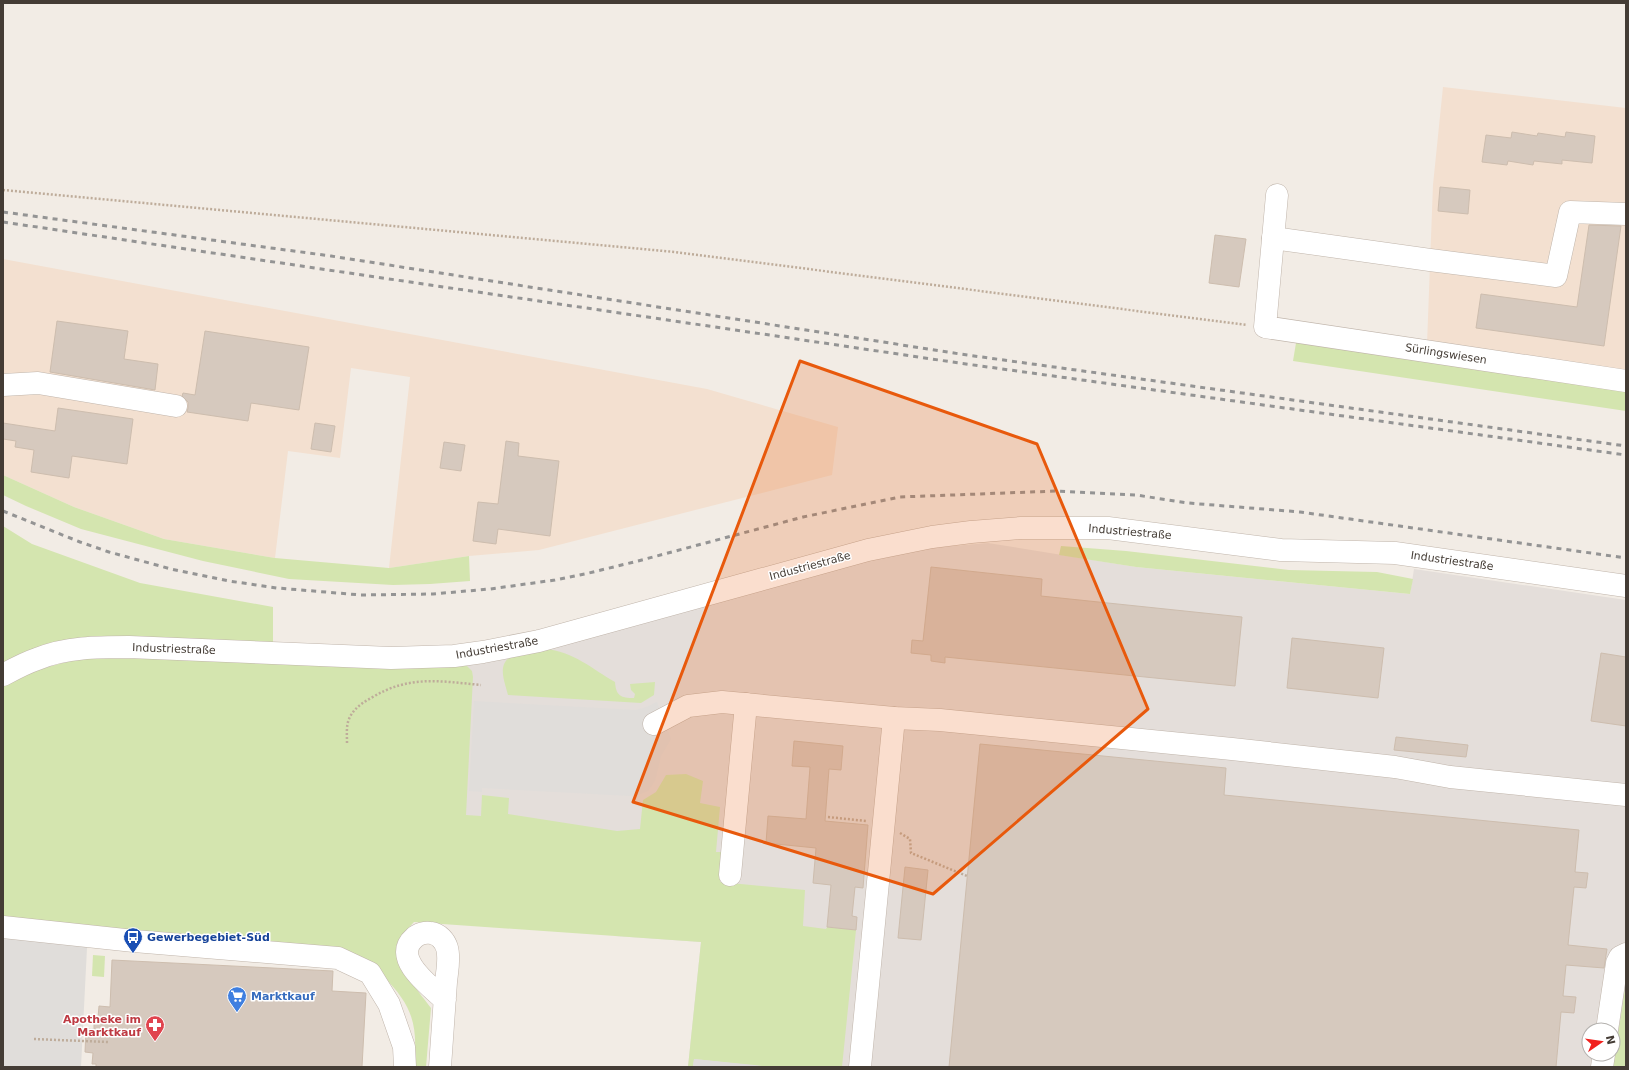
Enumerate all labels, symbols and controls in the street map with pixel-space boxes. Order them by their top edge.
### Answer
street label: Sürlingswiesen [1404,341,1488,367]
street label: Industriestraße [1088,522,1172,542]
street label: Industriestraße [768,549,852,583]
street label: Industriestraße [1410,549,1495,573]
street label: Industriestraße [455,634,539,662]
street label: Industriestraße [132,641,216,657]
bus stop icon: Gewerbegebiet-Süd [122,926,144,954]
place label: Gewerbegebiet-Süd [147,931,270,944]
supermarket icon: Marktkauf [226,985,248,1013]
place label: Marktkauf [251,990,315,1003]
place label: Apotheke im Marktkauf [63,1013,141,1039]
pharmacy icon: Apotheke im Marktkauf [144,1014,166,1042]
north arrow [1581,1022,1621,1062]
text: N [1603,1034,1618,1046]

